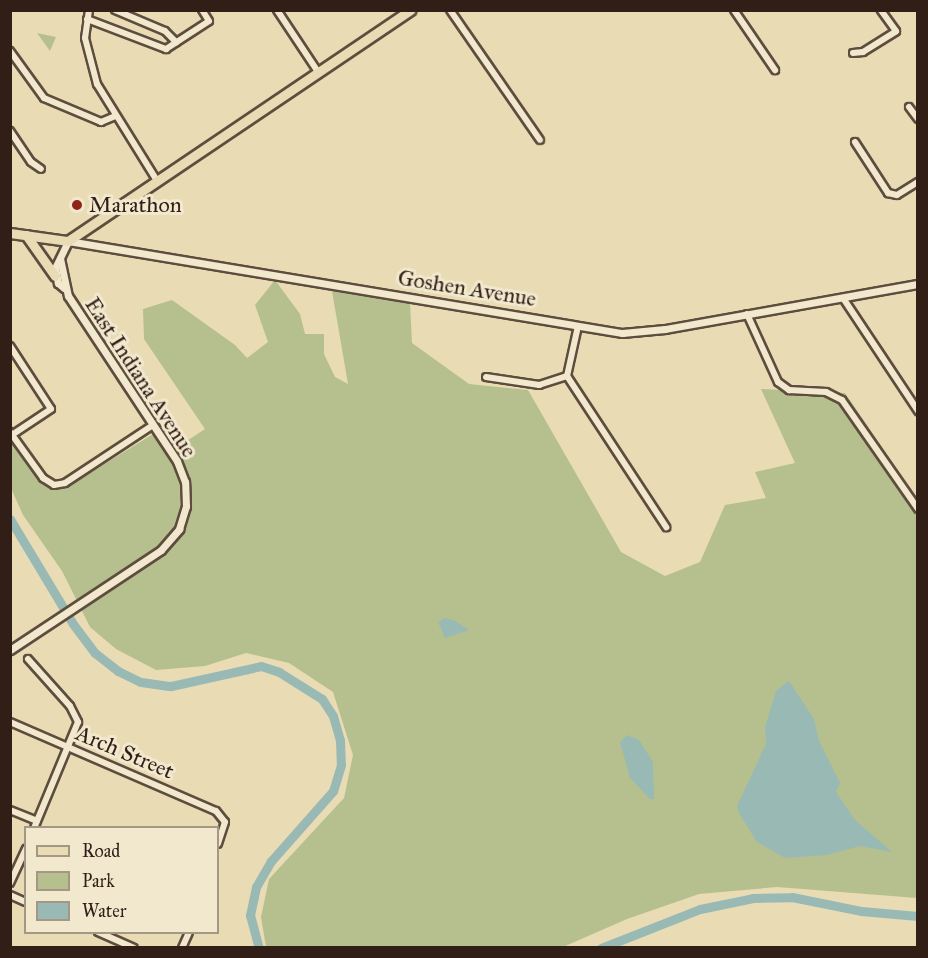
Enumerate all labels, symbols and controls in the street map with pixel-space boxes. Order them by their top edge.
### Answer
place label: Marathon [89,192,182,218]
marker: Marathon [70,198,84,212]
street label: Goshen Avenue [396,264,538,312]
street label: East Indiana Avenue [79,292,203,462]
street label: Arch Street [72,720,178,784]
legend [24,826,219,934]
text: Road [82,840,120,862]
text: Park [82,870,115,892]
text: Water [82,900,126,922]

